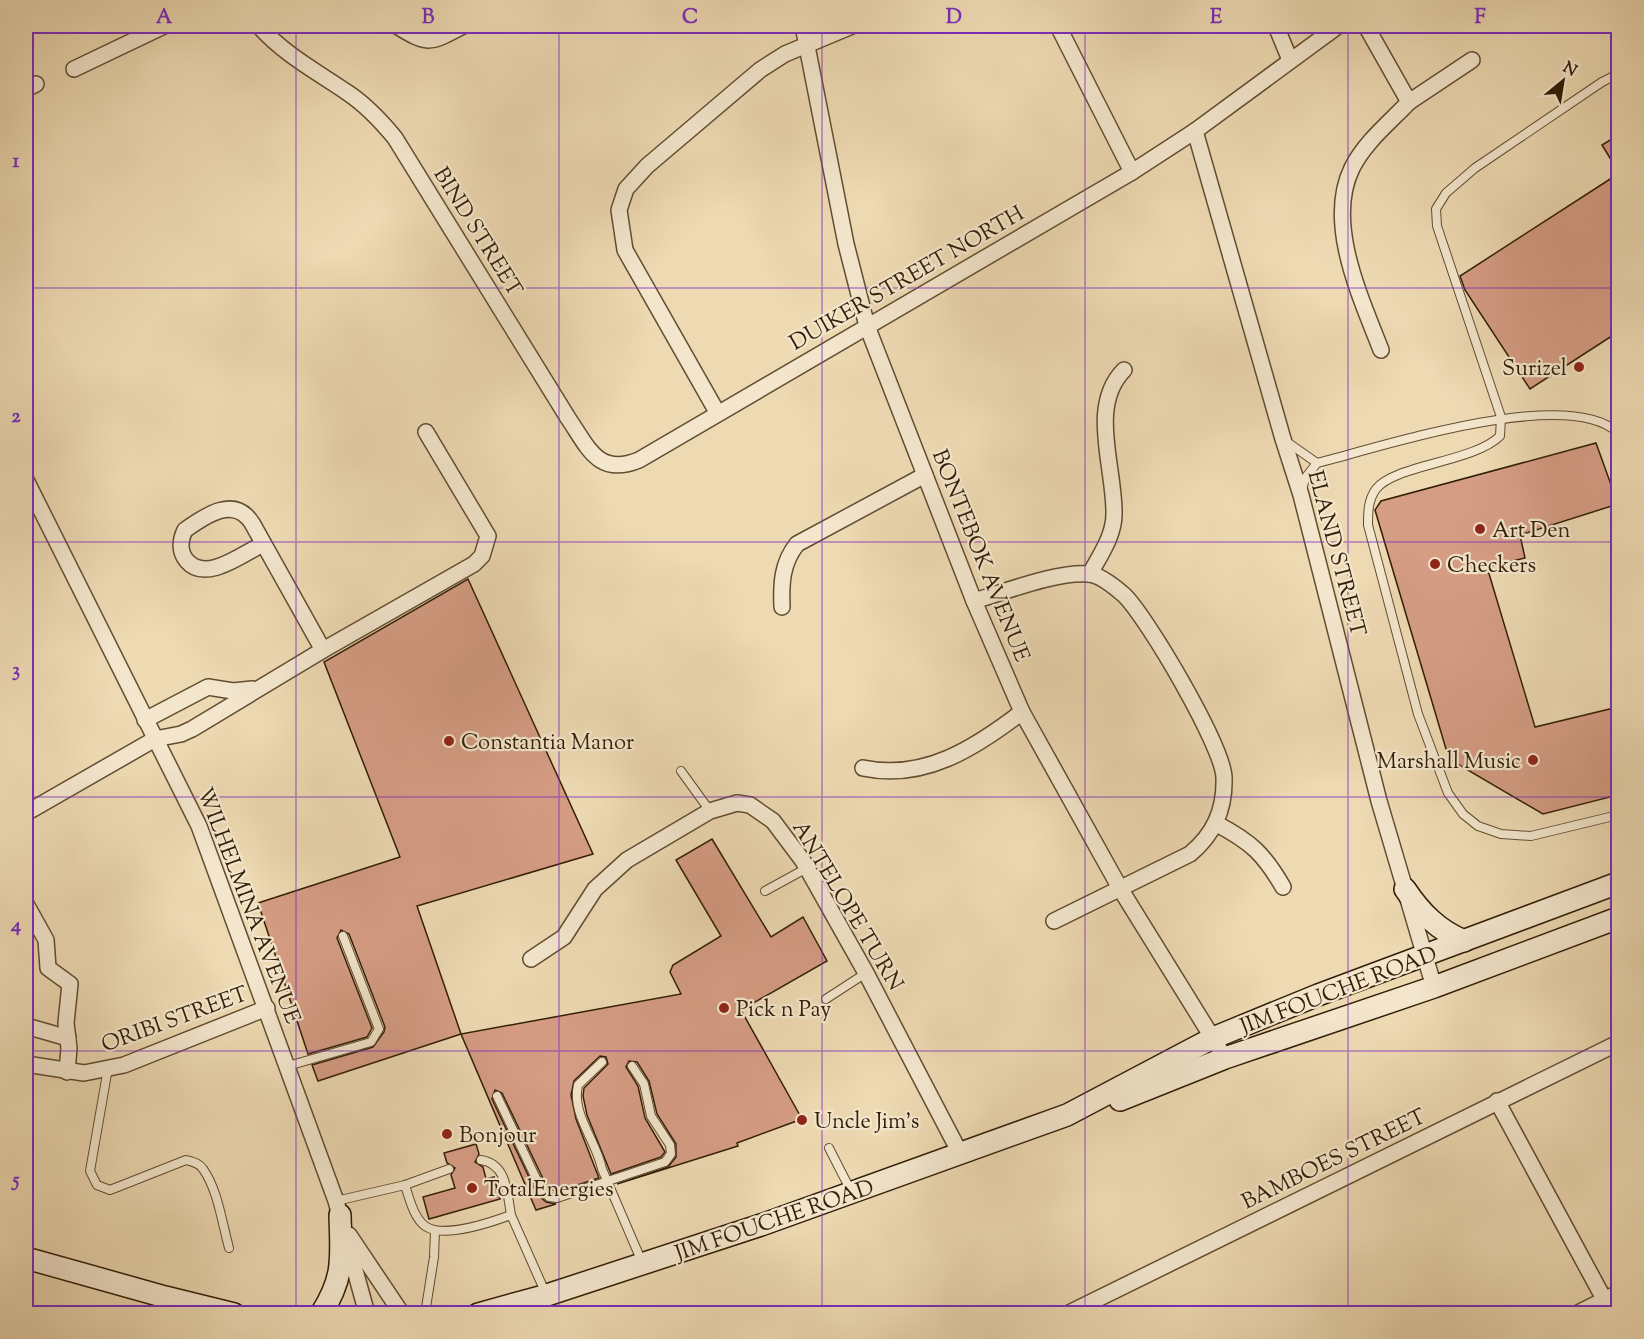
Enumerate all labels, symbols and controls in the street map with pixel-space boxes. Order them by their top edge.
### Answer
text: A [156,4,173,33]
text: B [422,4,435,33]
text: C [682,4,698,33]
text: D [946,4,962,33]
text: E [1210,4,1223,33]
text: F [1474,4,1486,33]
north arrow [1533,51,1593,111]
text: N [1558,57,1581,83]
text: 1 [13,148,20,177]
street label: BIND STREET [424,162,529,304]
street label: DUIKER STREET NORTH [784,199,1031,360]
place label: Surizel [1502,354,1567,386]
marker: Surizel [1572,360,1586,374]
text: 2 [11,403,21,432]
street label: BONTEBOK AVENUE [922,445,1036,667]
street label: ELAND STREET [1298,467,1373,641]
place label: Art Den [1492,516,1571,548]
marker: Art Den [1473,522,1487,536]
place label: Checkers [1447,551,1536,583]
marker: Checkers [1428,557,1442,571]
text: 3 [12,657,20,686]
place label: Constantia Manor [461,728,634,760]
marker: Constantia Manor [442,734,456,748]
place label: Marshall Music [1377,747,1521,779]
marker: Marshall Music [1526,753,1540,767]
street label: WILHELMINA AVENUE [187,783,307,1029]
street label: ANTELOPE TURN [783,815,910,998]
text: 4 [10,912,21,941]
street label: JIM FOUCHE ROAD [1235,939,1442,1044]
street label: ORIBI STREET [97,979,253,1062]
place label: Pick n Pay [736,995,831,1027]
marker: Pick n Pay [717,1001,731,1015]
street label: BAMBOES STREET [1237,1102,1432,1219]
place label: Uncle Jim's [814,1107,919,1139]
marker: Uncle Jim's [795,1113,809,1127]
place label: Bonjour [459,1121,537,1153]
marker: Bonjour [440,1127,454,1141]
text: 5 [11,1167,20,1196]
street label: JIM FOUCHE ROAD [670,1173,879,1271]
place label: TotalEnergies [484,1175,614,1207]
marker: TotalEnergies [465,1181,479,1195]

